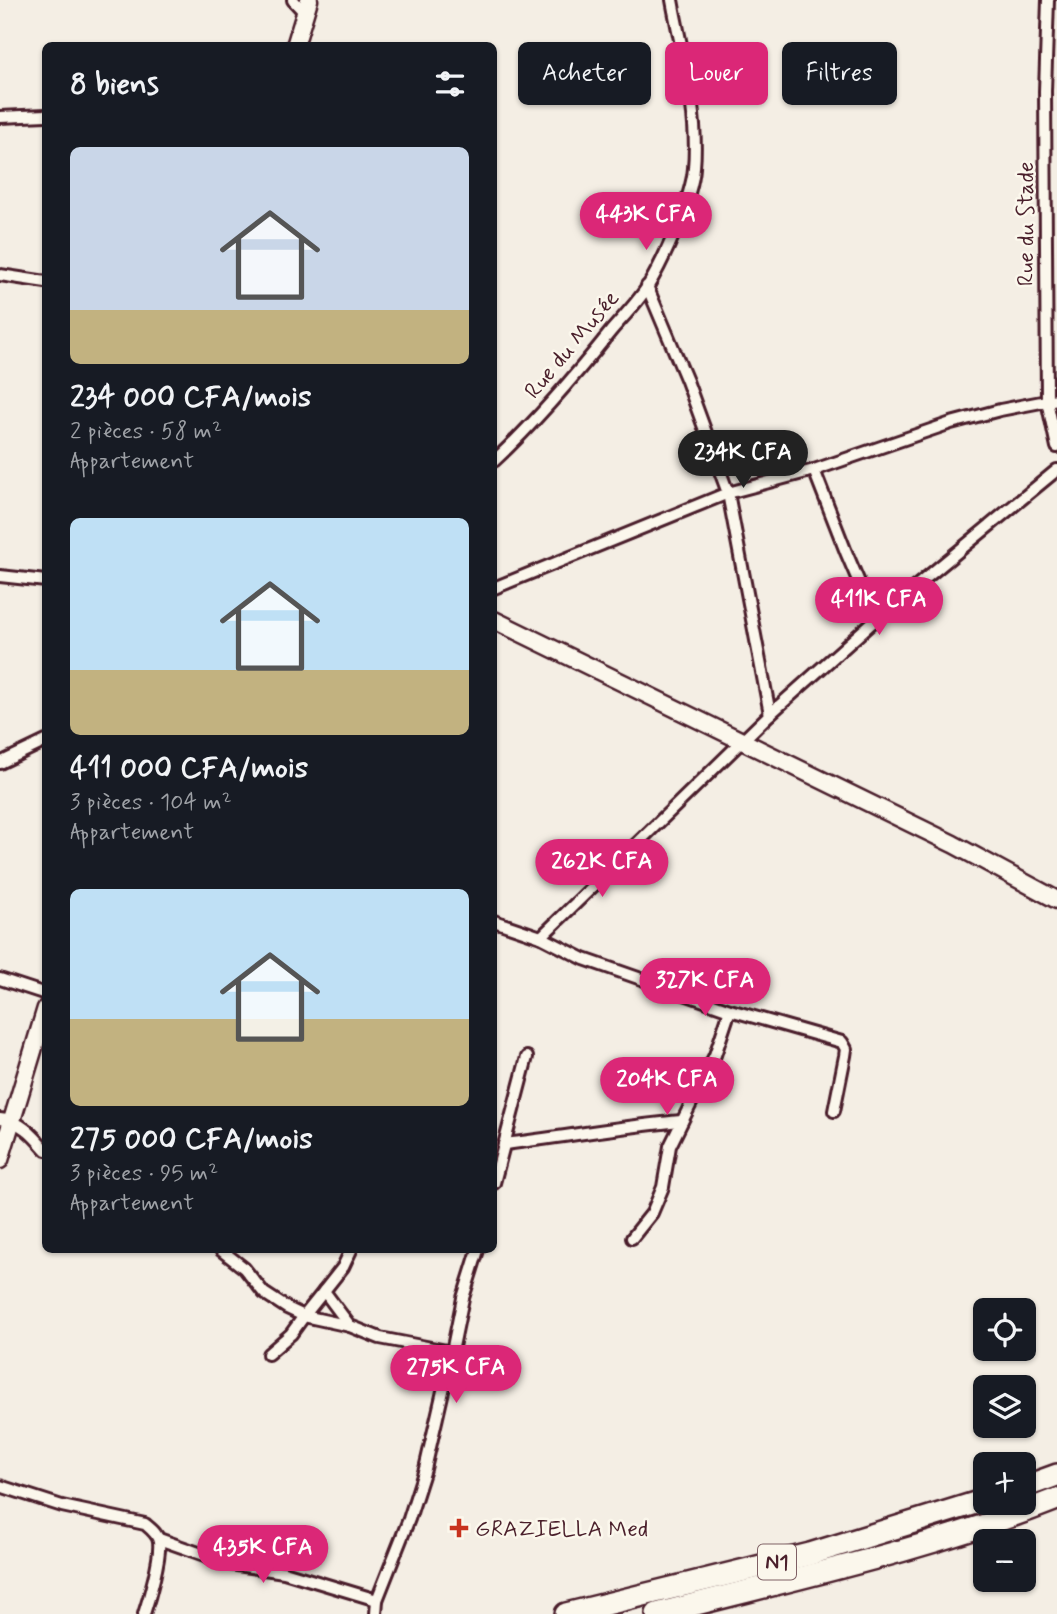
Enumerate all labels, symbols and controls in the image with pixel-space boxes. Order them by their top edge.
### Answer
chip: Acheter [518,42,651,105]
chip: Louer [665,42,768,105]
chip: Filtres [782,42,897,105]
text: 8 biens [70,65,159,104]
icon: filters [431,65,469,103]
street label: Rue du Stade [1012,162,1042,286]
icon: home [207,192,333,318]
pin: 443K CFA [574,192,718,252]
text: 443K CFA [596,200,696,230]
street label: Rue du Musée [518,285,627,406]
text: 234 000 CFA/mois [70,378,311,417]
text: 2 pièces · 58 m² [70,417,222,447]
pin: 234K CFA [671,430,815,490]
text: 234K CFA [694,438,792,468]
text: Appartement [70,447,194,477]
icon: home [207,563,333,689]
pin: 411K CFA [807,578,951,637]
text: 411K CFA [831,585,927,615]
text: 411 000 CFA/mois [70,749,308,788]
text: 3 pièces · 104 m² [70,788,232,818]
text: Appartement [70,818,194,848]
pin: 262K CFA [530,839,674,899]
text: 262K CFA [551,847,653,877]
icon: home [207,934,333,1060]
pin: 327K CFA [633,958,777,1018]
text: 327K CFA [656,966,754,996]
pin: 204K CFA [595,1058,739,1117]
text: 204K CFA [616,1065,718,1095]
text: 275 000 CFA/mois [70,1120,313,1159]
text: 3 pièces · 95 m² [70,1159,218,1189]
text: Appartement [70,1189,194,1219]
map controls [973,1298,1036,1592]
button: locate [973,1298,1036,1361]
pin: 275K CFA [384,1346,528,1405]
text: 275K CFA [406,1353,506,1383]
button: layers [973,1375,1036,1438]
button: + [973,1452,1036,1515]
place label: GRAZIELLA Med [475,1515,648,1545]
marker: GRAZIELLA Med [449,1518,469,1538]
pin: 435K CFA [191,1526,335,1585]
button: − [973,1529,1036,1592]
text: 435K CFA [213,1533,313,1563]
road number: N1 [758,1544,796,1580]

